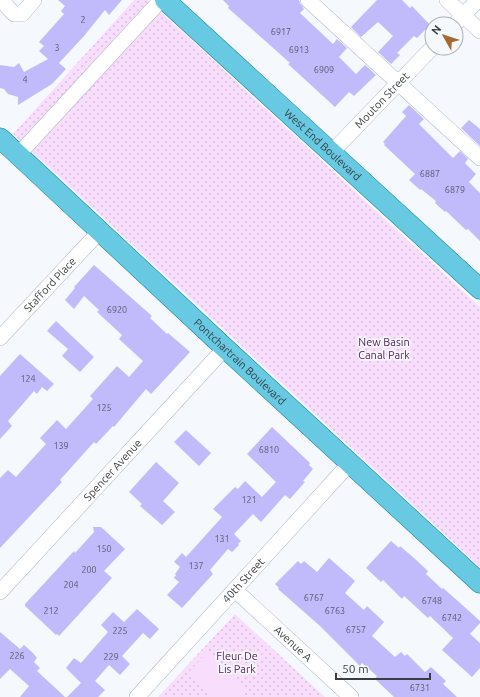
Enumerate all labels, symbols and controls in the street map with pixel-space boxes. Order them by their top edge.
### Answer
house number: 2 [80,15,86,25]
north arrow [424,16,464,56]
text: N [429,23,443,37]
house number: 6917 [271,27,291,37]
house number: 3 [54,43,60,53]
house number: 6913 [289,45,309,55]
house number: 6909 [314,65,334,75]
street label: Mouton Street [352,69,412,130]
house number: 4 [22,75,28,85]
street label: West End Boulevard [282,107,363,183]
house number: 6887 [420,169,440,179]
house number: 6879 [445,185,465,195]
street label: Stafford Place [22,255,78,314]
house number: 6920 [107,305,127,315]
street label: Pontchartrain Boulevard [192,316,288,407]
park label: New Basin Canal Park [358,336,410,361]
house number: 124 [20,374,36,384]
house number: 125 [96,403,112,413]
street label: Spencer Avenue [81,437,144,503]
house number: 139 [53,441,69,451]
house number: 6810 [259,445,279,455]
house number: 121 [241,495,257,505]
house number: 131 [214,534,230,544]
house number: 150 [96,544,112,554]
street label: 40th Street [220,555,267,605]
house number: 137 [188,561,204,571]
house number: 200 [81,565,97,575]
house number: 204 [63,580,79,590]
house number: 6767 [304,593,324,603]
house number: 6748 [422,596,442,606]
house number: 212 [43,606,59,616]
house number: 6763 [325,606,345,616]
house number: 6742 [442,613,462,623]
street label: Avenue A [272,623,315,664]
house number: 6757 [346,625,366,635]
house number: 225 [112,626,128,636]
park label: Fleur De Lis Park [216,650,258,675]
house number: 226 [9,651,25,661]
house number: 229 [103,652,119,662]
scale bar [336,655,430,681]
text: 50 m [342,662,369,675]
house number: 6731 [410,683,430,693]

